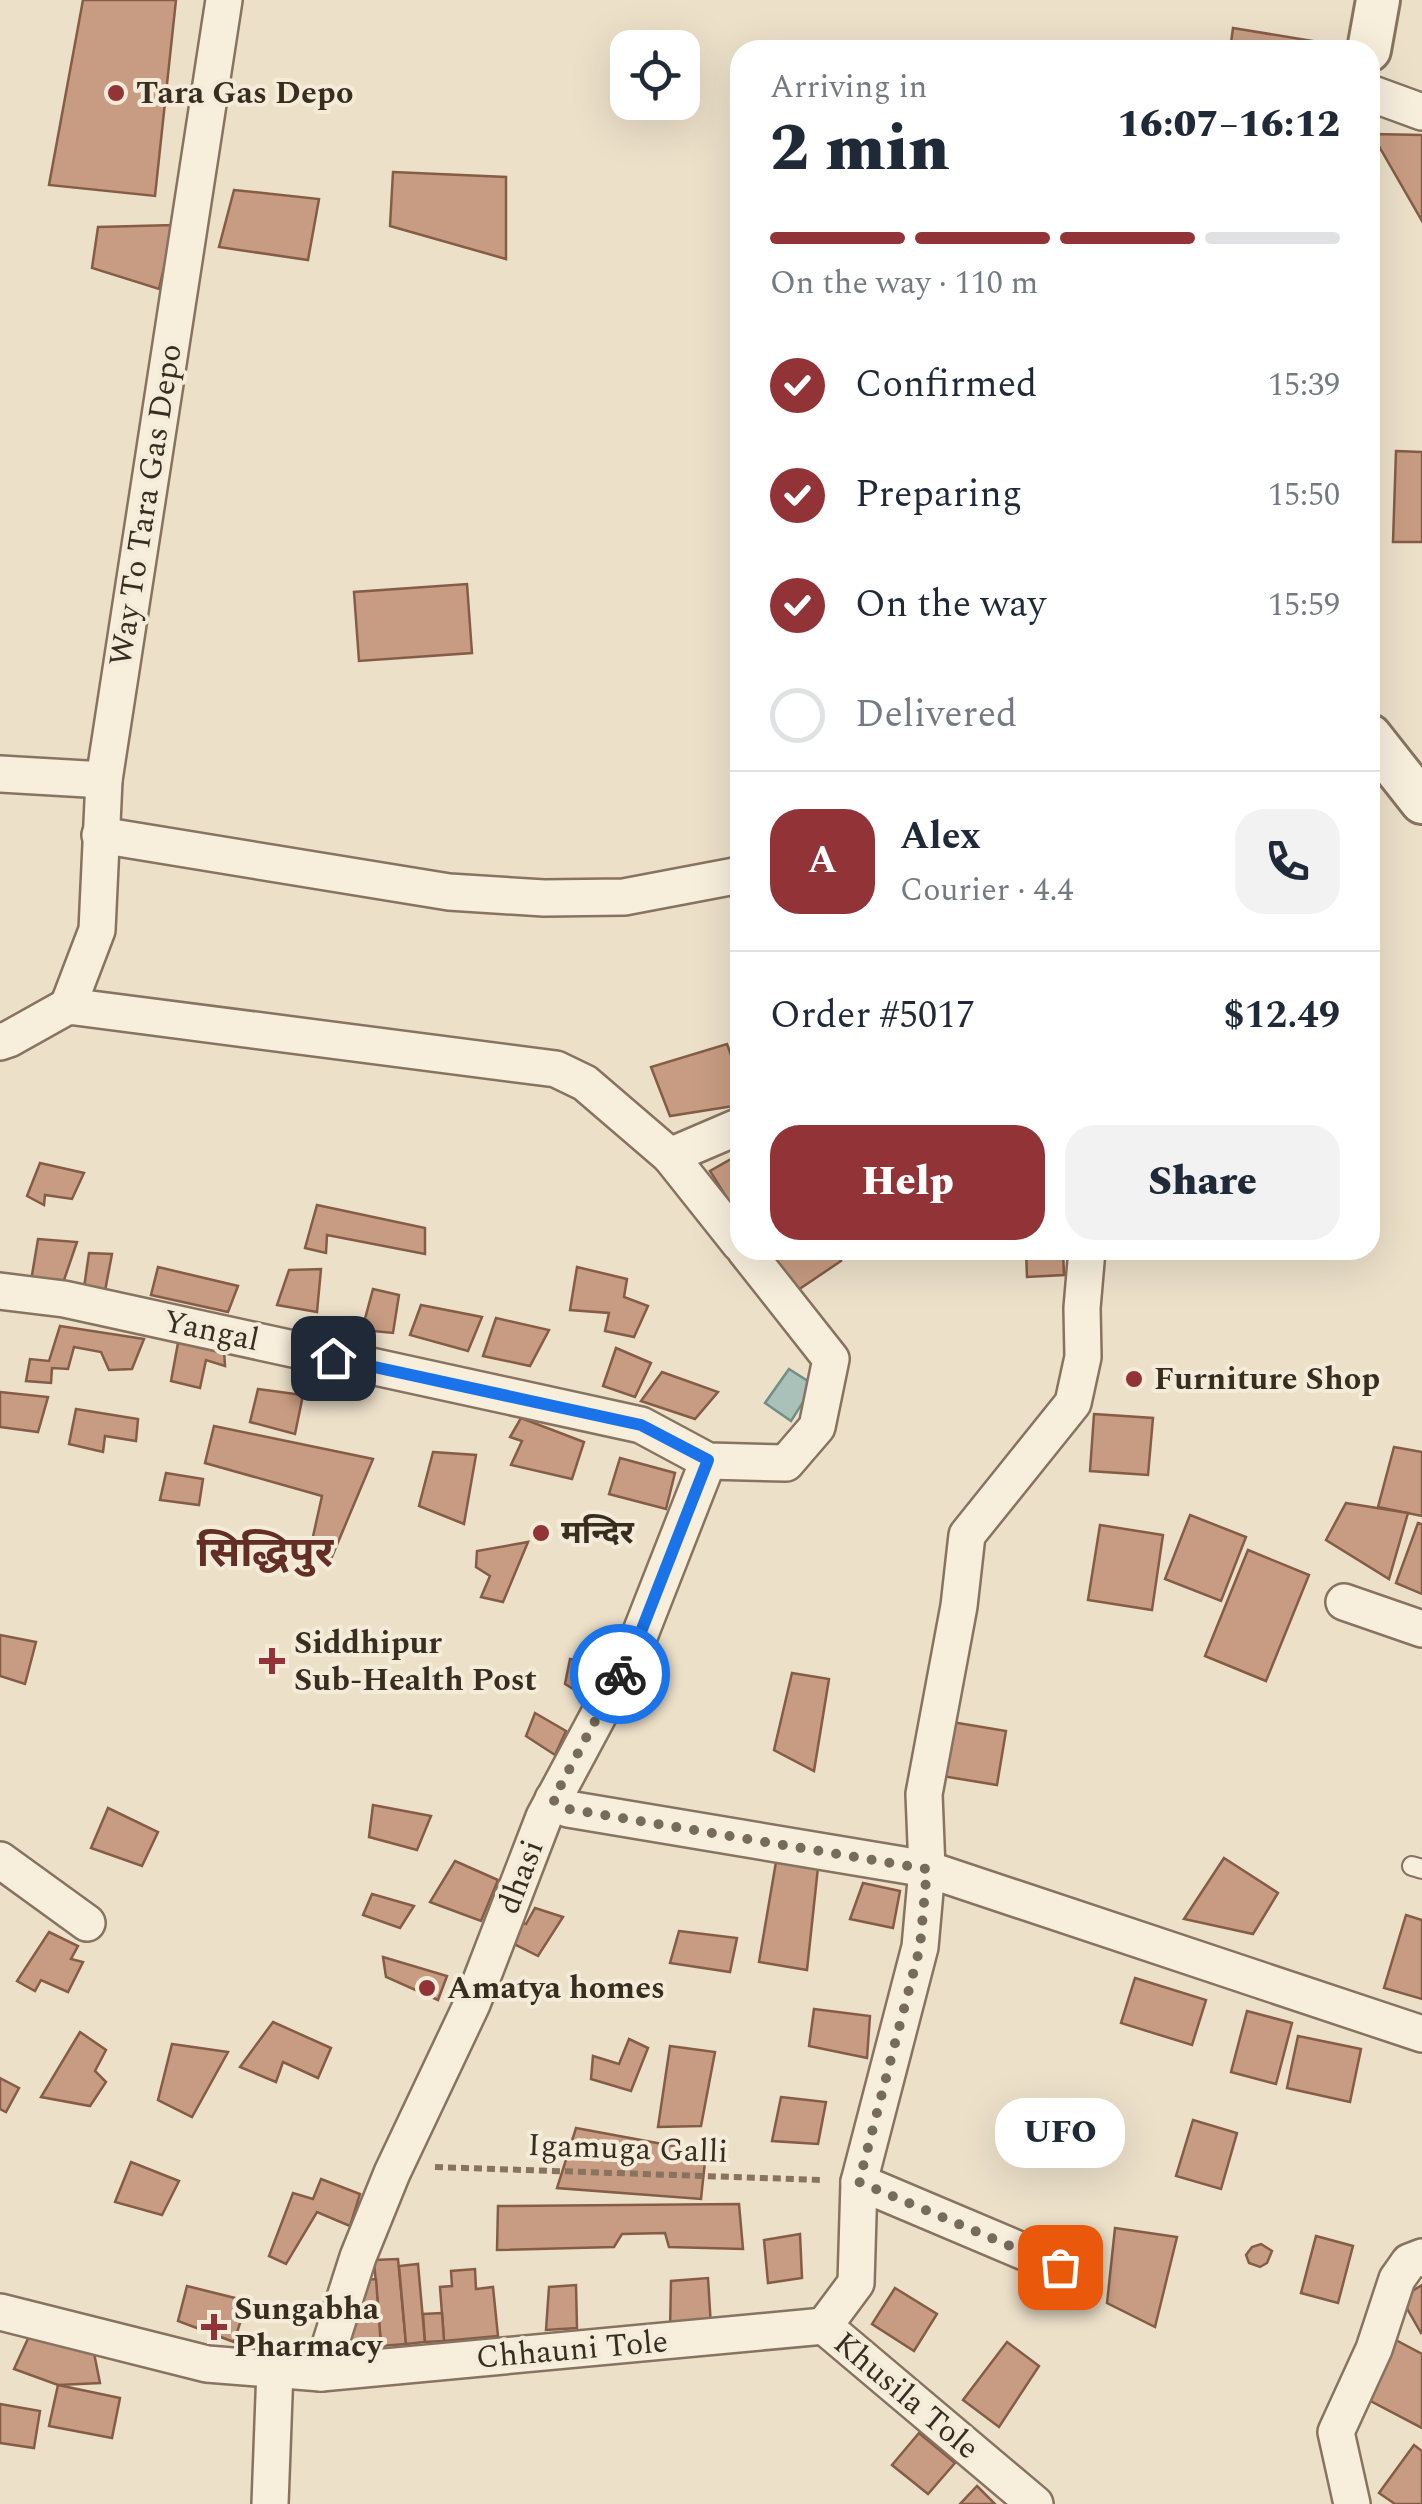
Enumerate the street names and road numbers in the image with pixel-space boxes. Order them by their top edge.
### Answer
street label: Way To Tara Gas Depo [96,340,196,670]
street label: Yangal [159,1297,263,1365]
street label: dhasi [485,1833,557,1921]
street label: Igamuga Galli [527,2121,729,2177]
street label: Chhauni Tole [474,2317,670,2383]
street label: Khusila Tole [822,2320,990,2472]

